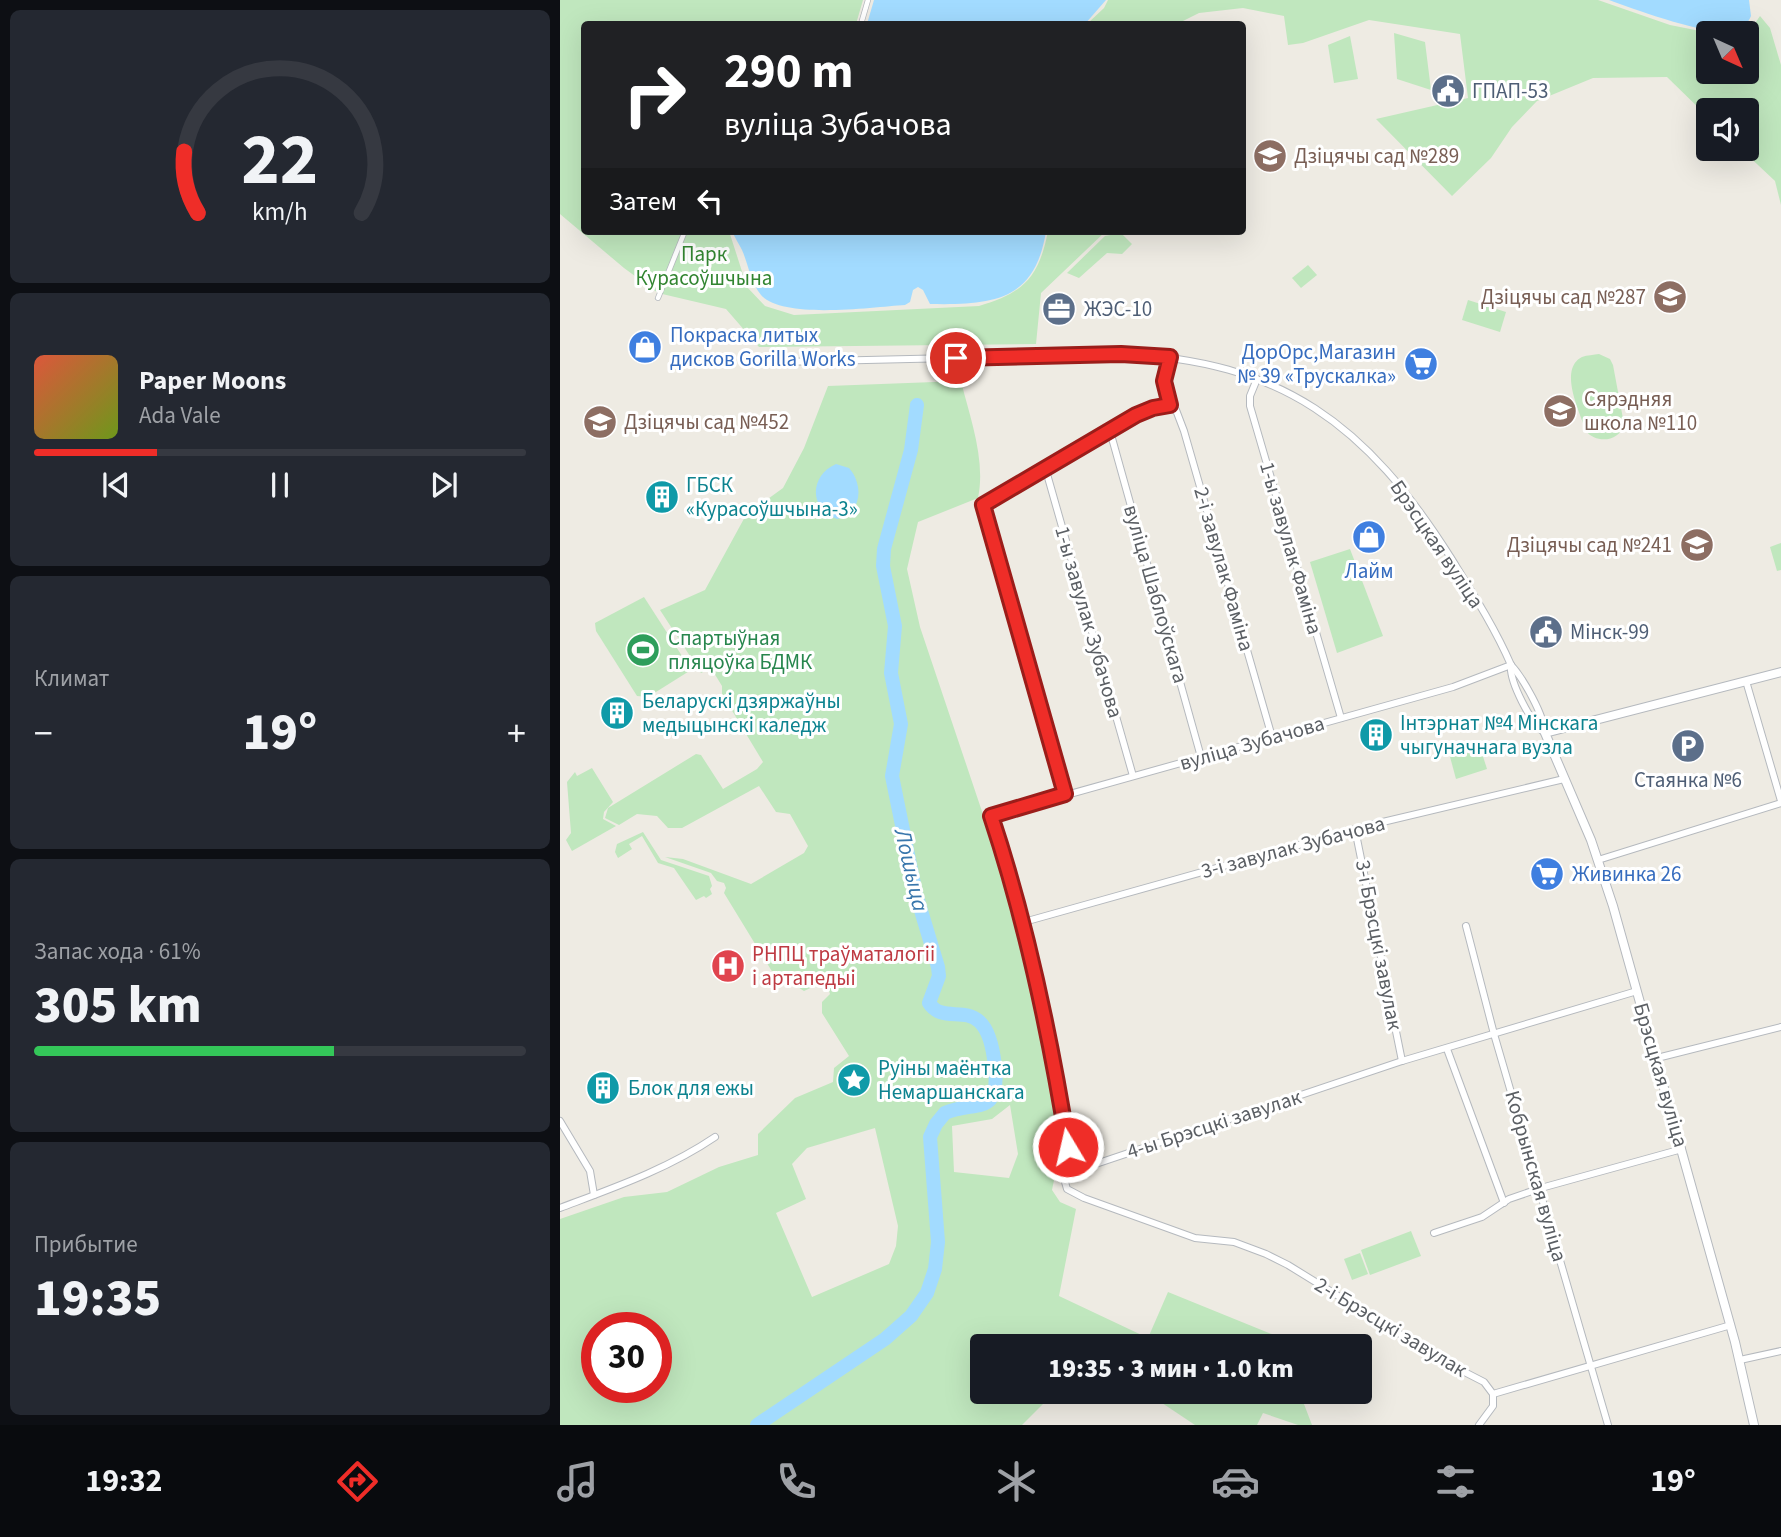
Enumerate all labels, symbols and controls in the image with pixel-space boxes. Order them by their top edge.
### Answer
north arrow [1696,21,1759,84]
map controls [1696,21,1759,161]
text: 290 m [724,37,853,107]
icon: right [609,49,700,140]
public building icon: ГПАП-53 [1429,72,1467,110]
place label: ГПАП-53 [1472,76,1548,106]
button: sound [1696,98,1759,161]
text: вуліца Зубачова [724,102,952,148]
text: 22 [242,108,318,212]
school or university icon: Дзіцячы сад №289 [1251,137,1289,175]
place label: Дзіцячы сад №289 [1294,141,1459,171]
icon: left [691,182,729,220]
text: Затем [609,183,677,220]
text: km/h [252,193,308,229]
park label: Парк Курасоўшчына [636,239,772,293]
school or university icon: Дзіцячы сад №287 [1651,278,1689,316]
place label: Дзіцячы сад №287 [1481,282,1646,312]
office icon: ЖЭС-10 [1040,290,1078,328]
place label: ЖЭС-10 [1084,294,1152,324]
place label: Покраска литых дисков Gorilla Works [670,320,856,374]
shop icon: Покраска литых дисков Gorilla Works [626,328,664,366]
pin [926,328,986,388]
place label: ДорОрс,Магазин № 39 «Трускалка» [1237,337,1396,391]
icon: arrive [937,339,975,377]
supermarket icon: ДорОрс,Магазин № 39 «Трускалка» [1402,345,1440,383]
text: Paper Moons [139,362,286,399]
place label: Сярэдняя школа №110 [1584,384,1697,438]
school or university icon: Сярэдняя школа №110 [1541,392,1579,430]
text: Ada Vale [139,399,221,432]
school or university icon: Дзіцячы сад №452 [581,403,619,441]
place label: Дзіцячы сад №452 [624,407,789,437]
street label: 1-ы завулак Фаміна [1252,458,1330,638]
icon: previous [97,466,135,504]
icon: pause [261,466,299,504]
icon: next [425,466,463,504]
place label: ГБСК «Курасоўшчына-3» [686,470,858,524]
street label: Брэсцкая вуліца [1383,474,1491,614]
building icon: ГБСК «Курасоўшчына-3» [643,478,681,516]
street label: 2-і завулак Фаміна [1186,483,1262,655]
street label: вуліца Шаблоўскага [1116,501,1196,687]
shop icon: Лайм [1350,518,1388,556]
street label: 1-ы завулак Зубачова [1047,523,1131,721]
school or university icon: Дзіцячы сад №241 [1678,526,1716,564]
place label: Дзіцячы сад №241 [1507,530,1672,560]
place label: Лайм [1345,556,1393,586]
public building icon: Мінск-99 [1527,613,1565,651]
place label: Мінск-99 [1570,617,1649,647]
place label: Спартыўная пляцоўка БДМК [668,623,813,677]
sports icon: Спартыўная пляцоўка БДМК [624,631,662,669]
text: Климат [34,662,109,695]
place label: Беларускі дзяржаўны медыцынскі каледж [642,686,841,740]
building icon: Беларускі дзяржаўны медыцынскі каледж [598,694,636,732]
text: 19° [243,696,317,770]
text: − [34,707,53,761]
text: + [507,707,526,761]
street label: вуліца Зубачова [1176,708,1328,778]
place label: Інтэрнат №4 Мінскага чыгуначнага вузла [1400,708,1598,762]
building icon: Інтэрнат №4 Мінскага чыгуначнага вузла [1357,716,1395,754]
parking icon: Стаянка №6 [1669,727,1707,765]
place label: Стаянка №6 [1634,765,1742,795]
street label: 3-і завулак Зубачова [1198,808,1388,886]
water label: Лошыца [885,823,937,915]
supermarket icon: Живинка 26 [1528,855,1566,893]
street label: 3-і Брэсцкі завулак [1348,857,1410,1033]
place label: Живинка 26 [1572,859,1681,889]
text: Запас хода · 61% [34,935,201,968]
place label: РНПЦ траўматалогіі і артапедыі [752,939,935,993]
hospital icon: РНПЦ траўматалогіі і артапедыі [709,947,747,985]
text: 305 km [34,969,202,1043]
street label: Брэсцкая вуліца [1626,999,1696,1151]
place label: Руіны маёнтка Немаршанскага [878,1053,1025,1107]
place icon: Руіны маёнтка Немаршанскага [835,1061,873,1099]
building icon: Блок для ежы [584,1069,622,1107]
place label: Блок для ежы [628,1073,754,1103]
street label: 4-ы Брэсцкі завулак [1123,1081,1306,1166]
street label: Кобрынская вуліца [1497,1087,1575,1265]
position arrow [1031,1110,1105,1184]
text: Прибытие [34,1228,138,1261]
text: 19:35 [34,1262,161,1336]
street label: 2-і Брэсцкі завулак [1309,1270,1473,1385]
speed limit sign: 30 [581,1312,672,1403]
text: 19:35 · 3 мин · 1.0 km [1048,1350,1294,1387]
icon: directions [333,1457,382,1506]
icon: music [553,1457,602,1506]
icon: phone [772,1457,821,1506]
icon: climate [992,1457,1041,1506]
icon: car [1211,1457,1260,1506]
icon: filters [1431,1457,1480,1506]
text: 19:32 [85,1458,162,1504]
text: 19° [1650,1458,1696,1504]

